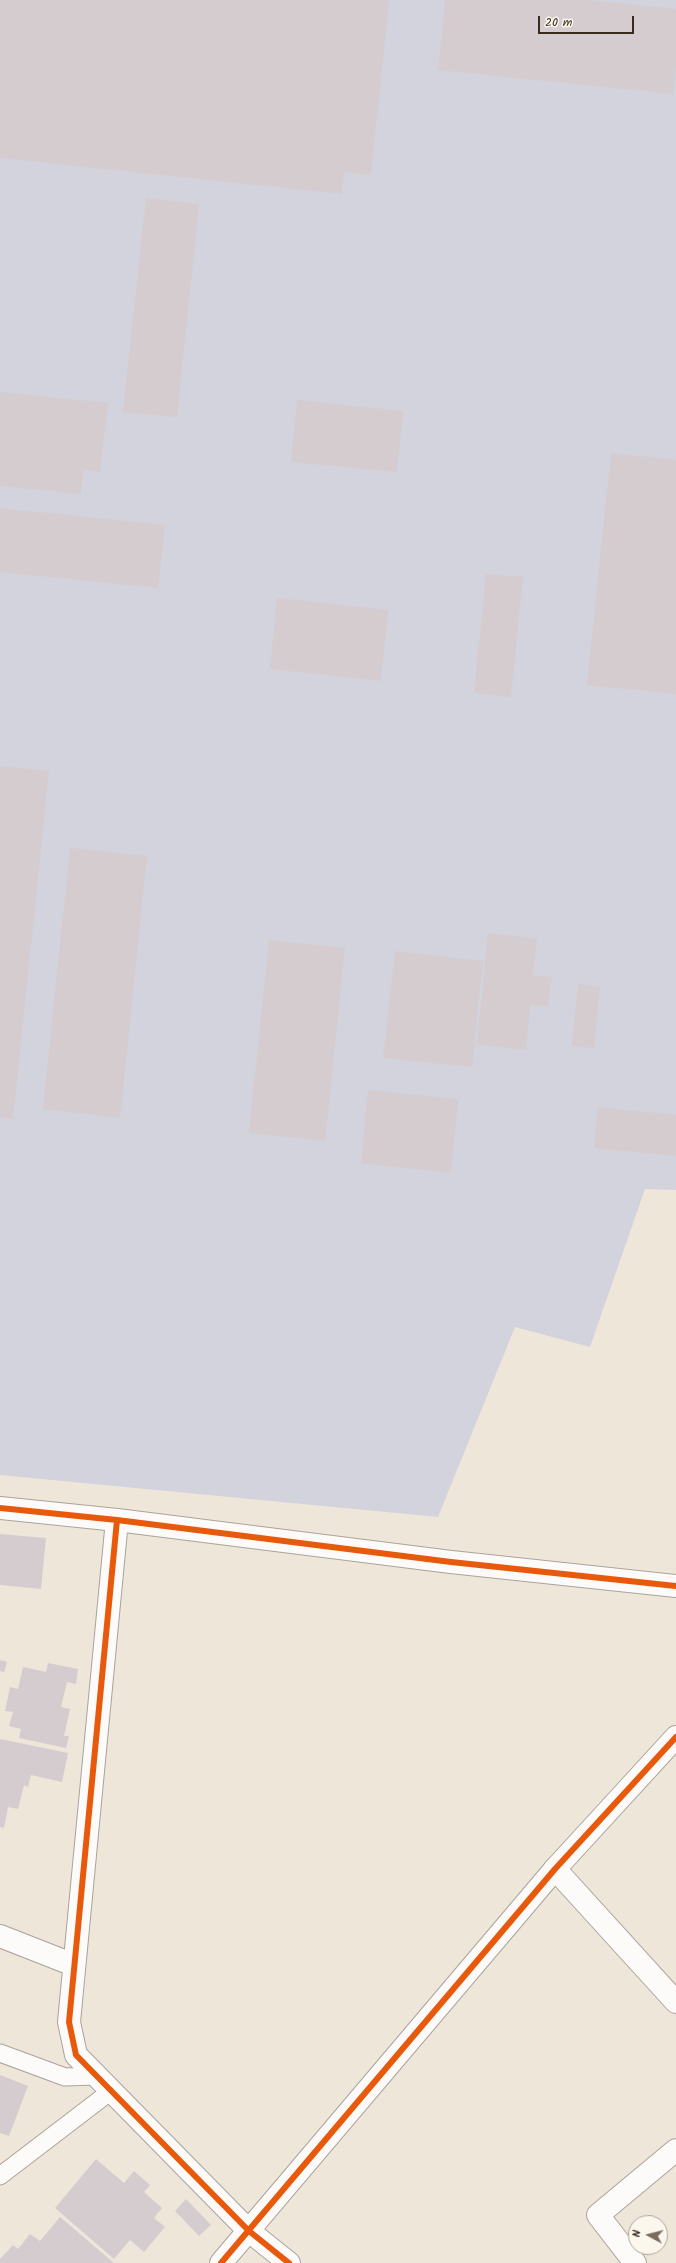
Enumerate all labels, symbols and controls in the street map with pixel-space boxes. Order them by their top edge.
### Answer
scale bar [540,8,636,34]
text: 20 m [545,13,572,32]
north arrow [628,2215,668,2255]
text: N [628,2229,646,2238]

